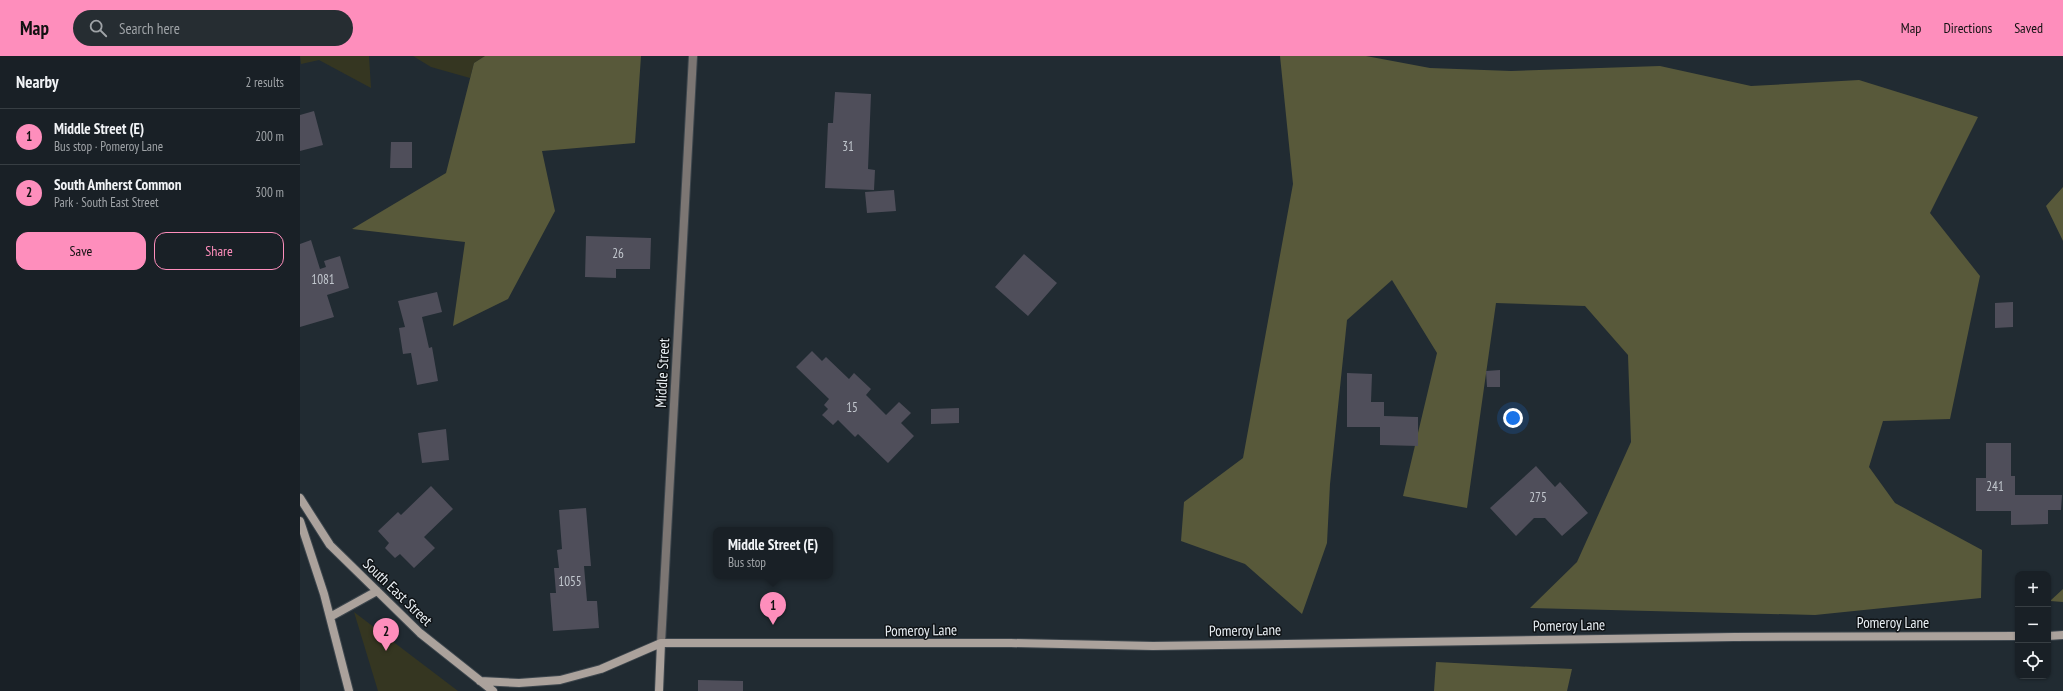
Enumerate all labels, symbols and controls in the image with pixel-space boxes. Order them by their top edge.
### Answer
search box [73,10,353,46]
text: Map [20,16,49,40]
icon: search [87,17,109,39]
text: Search here [119,19,180,38]
text: Map [1901,19,1921,37]
text: Directions [1943,19,1992,37]
text: Saved [2014,19,2043,37]
text: Nearby [16,71,59,93]
text: 2 results [245,74,284,91]
text: Middle Street (E) [54,119,144,138]
text: 1 [26,128,32,145]
text: 200 m [255,128,284,145]
text: Bus stop · Pomeroy Lane [54,138,163,155]
house number: 31 [842,138,854,155]
text: South Amherst Common [54,175,182,194]
text: 2 [26,184,32,201]
text: 300 m [255,184,284,201]
text: Park · South East Street [54,194,159,211]
button: Save [16,232,146,270]
button: Share [154,232,284,270]
house number: 26 [612,245,624,262]
house number: 1081 [311,271,335,288]
street label: Middle Street [651,338,673,408]
house number: 15 [846,399,858,416]
your location [1503,408,1523,428]
house number: 241 [1986,478,2004,495]
house number: 275 [1529,489,1547,506]
popup [713,527,833,579]
text: Middle Street (E) [728,535,818,554]
street label: South East Street [359,554,437,630]
text: Bus stop [728,554,766,571]
map controls [2015,571,2051,679]
button: + [2015,571,2051,607]
house number: 1055 [558,573,582,590]
pin: 1 [760,592,786,625]
button: − [2015,607,2051,643]
street label: Pomeroy Lane [1857,613,1929,632]
street label: Pomeroy Lane [1533,615,1605,635]
pin: 2 [373,618,399,651]
street label: Pomeroy Lane [885,620,957,640]
street label: Pomeroy Lane [1209,620,1281,640]
button: locate [2015,643,2051,679]

